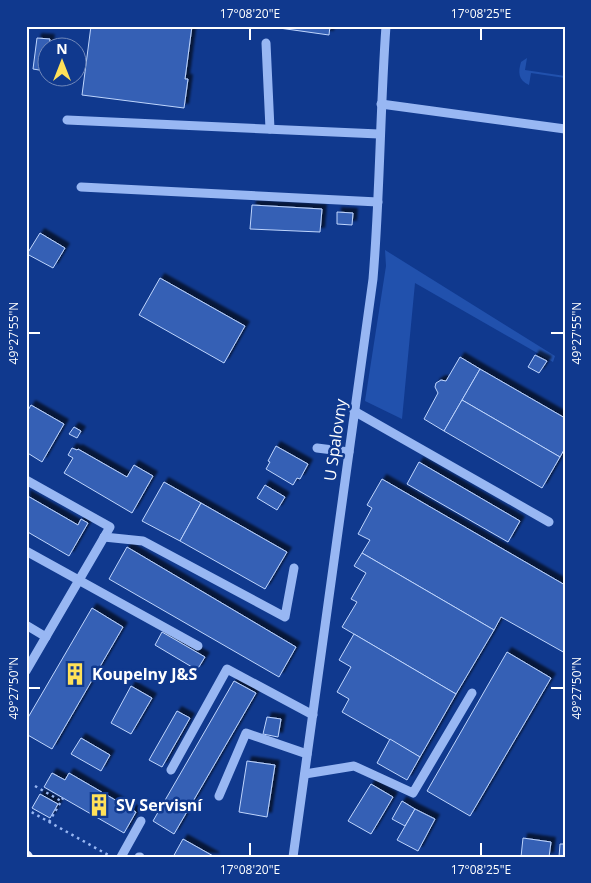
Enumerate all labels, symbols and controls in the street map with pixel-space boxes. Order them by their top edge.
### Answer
text: 17°08'20"E [220,5,280,22]
text: 17°08'25"E [451,5,511,22]
north arrow [38,38,88,88]
text: N [56,39,68,58]
text: 49°27'55"N [5,302,22,364]
text: 49°27'55"N [568,302,585,364]
street label: U Spalovny [318,397,352,483]
text: 49°27'50"N [5,657,22,719]
text: 49°27'50"N [568,657,585,719]
building icon: Koupelny J&S [62,661,88,687]
place label: Koupelny J&S [92,663,198,685]
building icon: SV Servisní [86,792,112,818]
place label: SV Servisní [116,794,203,816]
text: 17°08'20"E [220,861,280,878]
text: 17°08'25"E [451,861,511,878]

